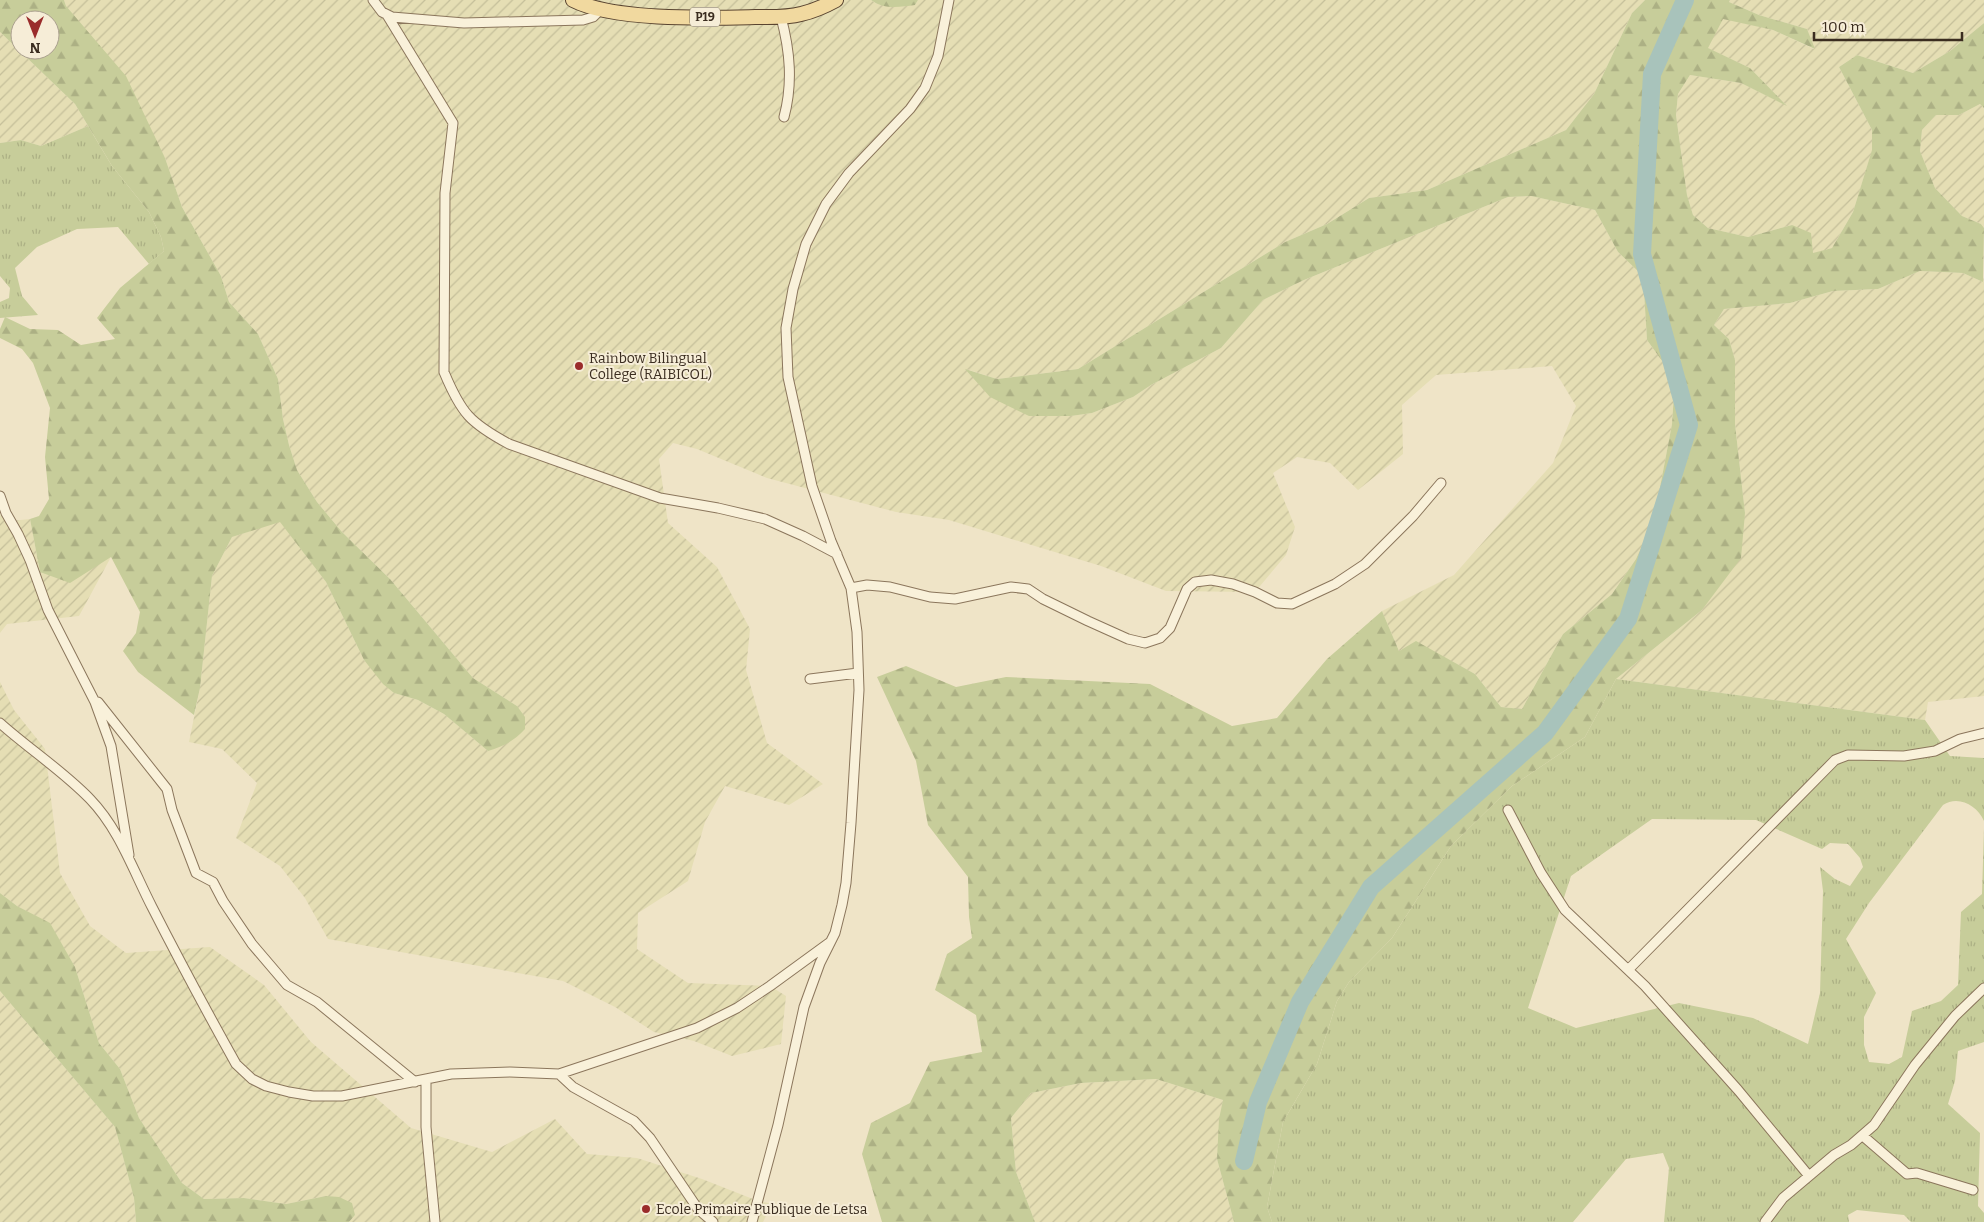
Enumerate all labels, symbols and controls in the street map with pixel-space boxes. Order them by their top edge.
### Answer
road number: P19 [690,8,720,26]
north arrow [10,10,60,60]
scale bar [1814,10,1962,42]
text: 100 m [1822,18,1865,36]
text: N [29,39,40,56]
place label: Rainbow Bilingual College (RAIBICOL) [589,350,712,383]
marker: Rainbow Bilingual College (RAIBICOL) [573,360,585,372]
place label: Ecole Primaire Publique de Letsa [656,1201,868,1218]
marker: Ecole Primaire Publique de Letsa [640,1203,652,1215]

